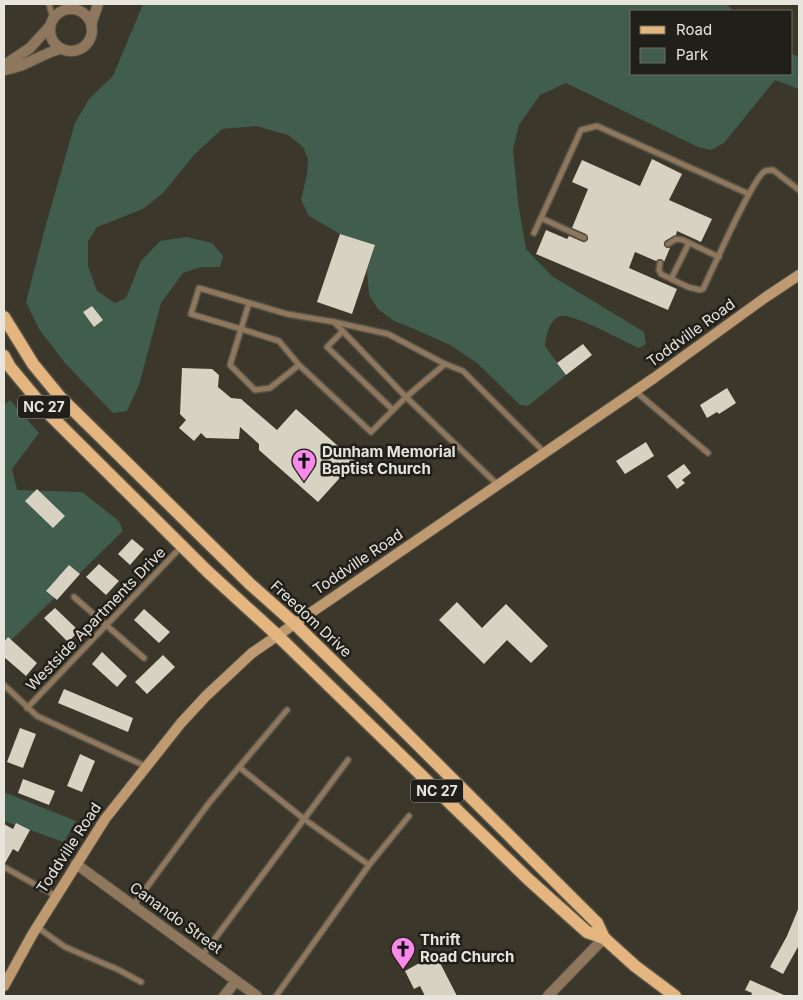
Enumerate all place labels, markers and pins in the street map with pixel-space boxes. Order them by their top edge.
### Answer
place label: Dunham Memorial Baptist Church [322,442,456,478]
church icon: Dunham Memorial Baptist Church [291,448,317,482]
place label: Thrift Road Church [420,930,514,966]
church icon: Thrift Road Church [390,936,416,970]

